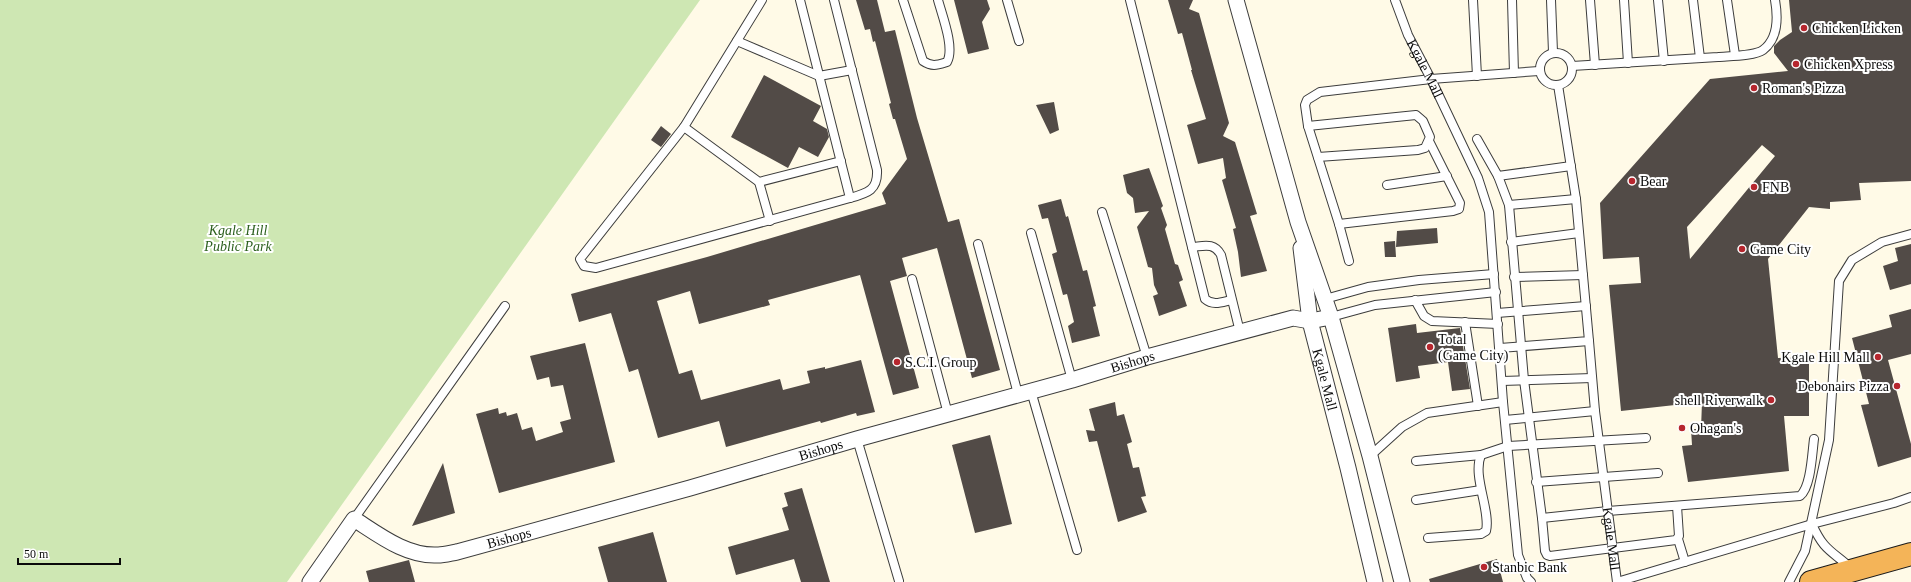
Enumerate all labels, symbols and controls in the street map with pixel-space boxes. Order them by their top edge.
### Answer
place label: Chicken Licken [1812,21,1901,36]
marker: Chicken Licken [1799,23,1809,33]
street label: Kgale Mall [1404,37,1446,100]
place label: Chicken Xpress [1804,57,1893,72]
marker: Chicken Xpress [1791,59,1801,69]
place label: Roman's Pizza [1762,81,1845,96]
marker: Roman's Pizza [1749,83,1759,93]
place label: Bear [1640,174,1667,189]
marker: Bear [1627,176,1637,186]
place label: FNB [1762,180,1789,195]
marker: FNB [1749,182,1759,192]
park label: Kgale Hill Public Park [203,223,272,254]
place label: Game City [1750,242,1811,257]
marker: Game City [1737,244,1747,254]
place label: Total (Game City) [1438,332,1509,364]
marker: Total (Game City) [1425,342,1435,352]
street label: Kgale Mall [1309,347,1340,412]
street label: Bishops [1109,348,1156,376]
place label: Kgale Hill Mall [1781,350,1870,365]
marker: Kgale Hill Mall [1873,352,1883,362]
place label: S.C.I. Group [905,355,977,370]
marker: S.C.I. Group [892,357,902,367]
place label: Debonairs Pizza [1798,379,1890,394]
marker: Debonairs Pizza [1892,381,1902,391]
place label: shell Riverwalk [1675,393,1763,408]
marker: shell Riverwalk [1766,395,1776,405]
place label: Ohagan's [1690,421,1742,436]
marker: Ohagan's [1677,423,1687,433]
street label: Bishops [797,437,845,464]
street label: Kgale Mall [1599,506,1622,571]
street label: Bishops [485,525,533,551]
scale bar [18,540,120,566]
text: 50 m [24,547,49,561]
place label: Stanbic Bank [1492,560,1567,575]
marker: Stanbic Bank [1479,562,1489,572]

